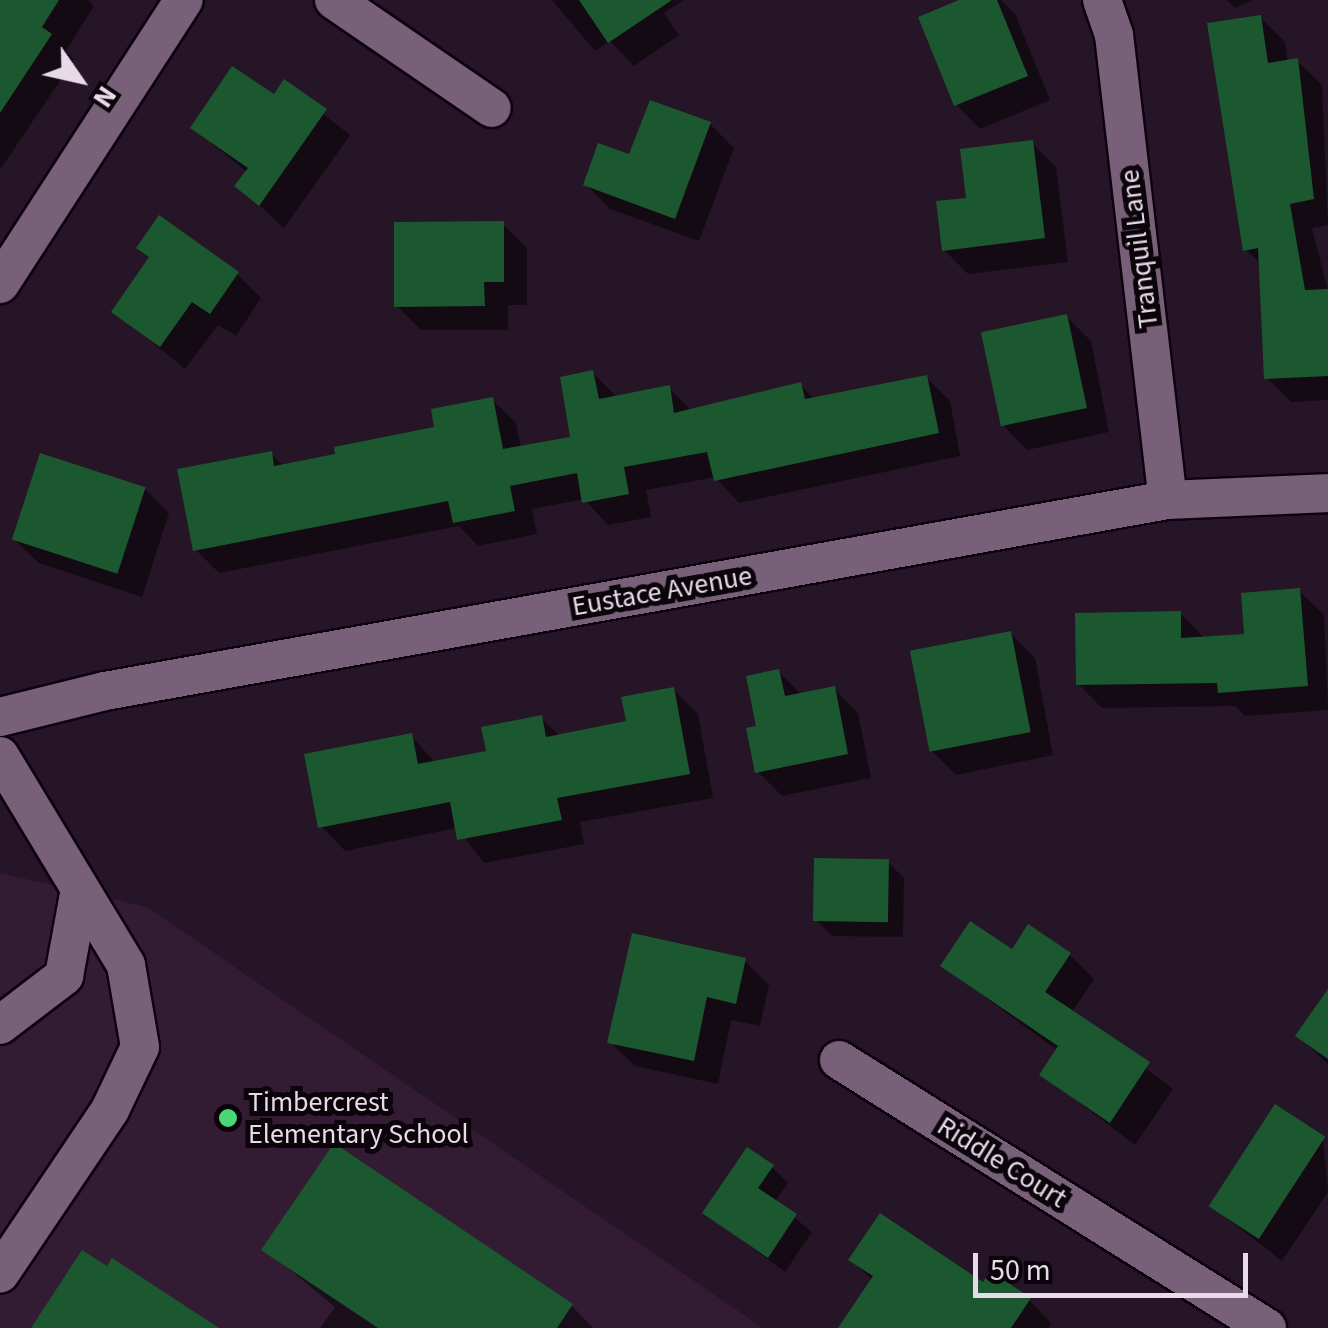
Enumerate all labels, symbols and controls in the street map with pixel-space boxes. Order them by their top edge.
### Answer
north arrow [30,30,130,130]
text: N [83,78,127,116]
street label: Tranquil Lane [1113,168,1165,330]
street label: Eustace Avenue [569,559,755,623]
place label: Timbercrest Elementary School [248,1085,469,1151]
marker: Timbercrest Elementary School [217,1107,239,1129]
street label: Riddle Court [931,1109,1073,1215]
scale bar [978,1233,1253,1295]
text: 50 m [990,1249,1051,1292]

